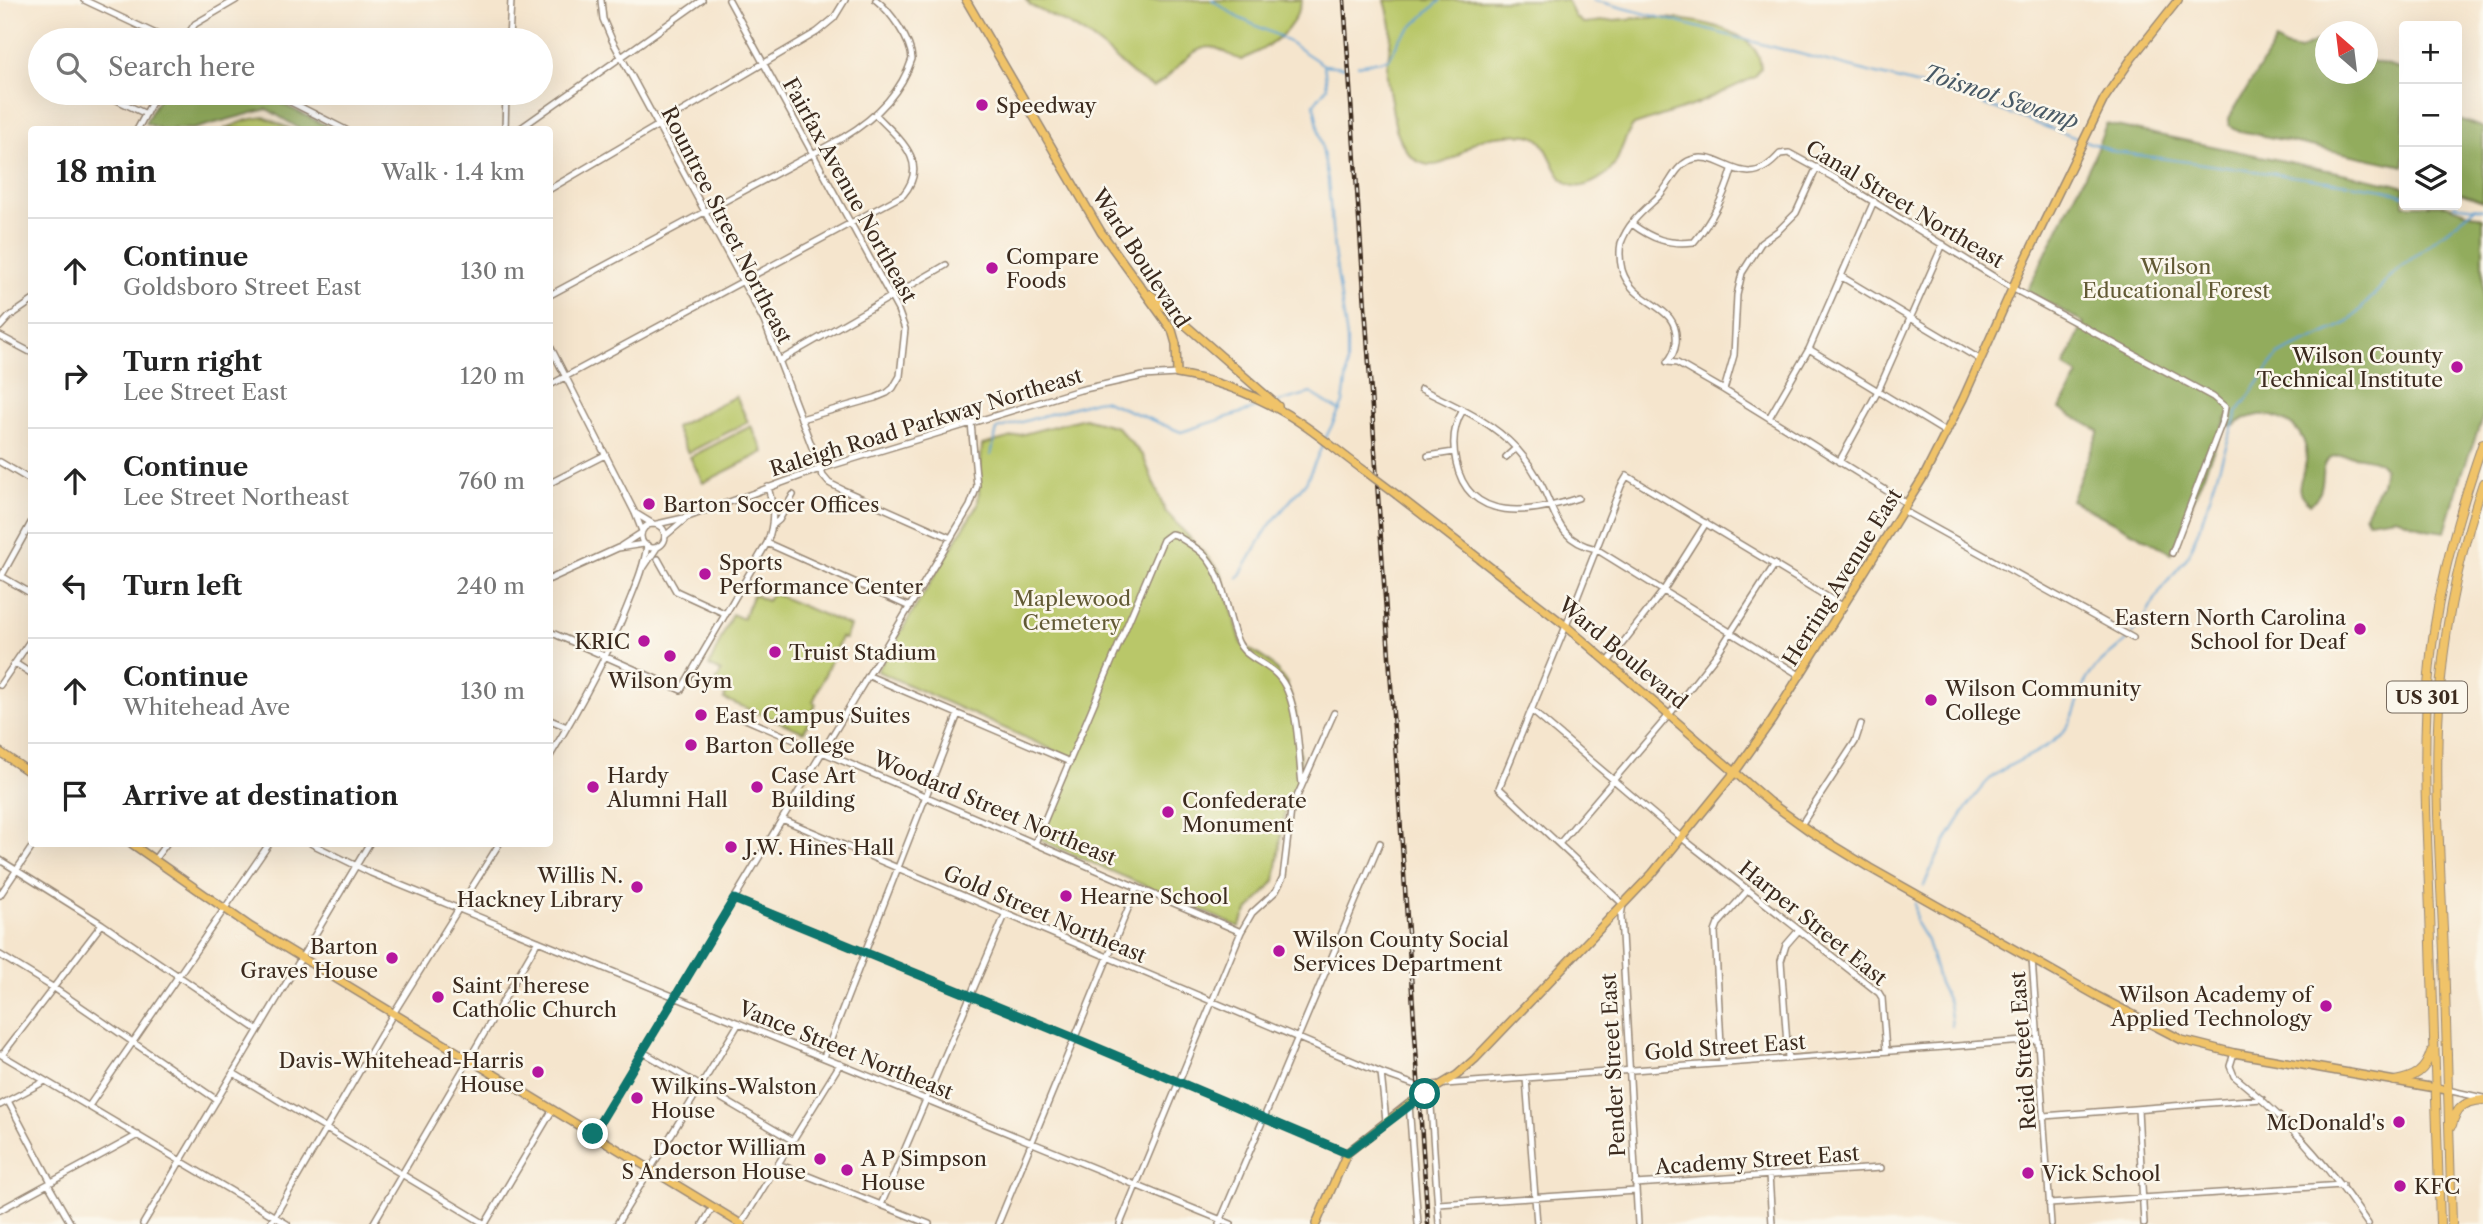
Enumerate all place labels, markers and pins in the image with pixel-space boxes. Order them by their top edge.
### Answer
place label: Speedway [996,93,1097,118]
marker: Speedway [974,97,990,113]
place label: Compare Foods [1006,244,1099,293]
marker: Compare Foods [984,260,1000,276]
place label: Wilson County Technical Institute [2256,343,2443,392]
marker: Wilson County Technical Institute [2449,359,2465,375]
place label: Barton Soccer Offices [663,492,880,517]
marker: Barton Soccer Offices [641,496,657,512]
place label: Sports Performance Center [719,550,923,599]
marker: Sports Performance Center [697,566,713,582]
place label: Eastern North Carolina School for Deaf [2114,605,2348,654]
marker: Eastern North Carolina School for Deaf [2352,621,2368,637]
place label: KRIC [574,629,630,654]
marker: KRIC [636,633,652,649]
place label: Truist Stadium [789,640,937,665]
marker: Truist Stadium [767,644,783,660]
marker: Wilson Gym [662,648,678,664]
place label: Wilson Gym [607,668,733,693]
place label: Wilson Community College [1944,676,2141,725]
marker: Wilson Community College [1923,692,1939,708]
place label: East Campus Suites [715,703,910,728]
marker: East Campus Suites [693,707,709,723]
place label: Barton College [705,733,855,758]
marker: Barton College [683,737,699,753]
place label: Hardy Alumni Hall [606,763,728,812]
place label: Case Art Building [771,763,856,812]
marker: Hardy Alumni Hall [585,779,601,795]
marker: Case Art Building [749,779,765,795]
place label: Confederate Monument [1182,788,1307,837]
marker: Confederate Monument [1160,804,1176,820]
place label: J.W. Hines Hall [742,835,894,860]
marker: J.W. Hines Hall [723,839,739,855]
place label: Willis N. Hackney Library [457,863,623,912]
marker: Willis N. Hackney Library [629,879,645,895]
place label: Hearne School [1080,884,1228,909]
marker: Hearne School [1058,888,1074,904]
place label: Wilson County Social Services Department [1292,927,1509,976]
place label: Barton Graves House [240,934,378,983]
marker: Wilson County Social Services Department [1271,943,1287,959]
marker: Barton Graves House [384,950,400,966]
place label: Saint Therese Catholic Church [452,973,617,1022]
place label: Wilson Academy of Applied Technology [2110,982,2314,1031]
marker: Saint Therese Catholic Church [430,989,446,1005]
marker: Wilson Academy of Applied Technology [2318,998,2334,1014]
place label: Davis-Whitehead-Harris House [278,1048,524,1097]
marker: Davis-Whitehead-Harris House [530,1064,546,1080]
place label: Wilkins-Walston House [650,1074,817,1123]
marker: Wilkins-Walston House [629,1090,645,1106]
place label: McDonald's [2267,1110,2385,1135]
marker: McDonald's [2391,1114,2407,1130]
place label: Doctor William S Anderson House [622,1135,806,1184]
place label: A P Simpson House [860,1146,987,1195]
marker: Doctor William S Anderson House [812,1151,828,1167]
place label: Vick School [2041,1161,2161,1186]
marker: A P Simpson House [839,1162,855,1178]
marker: Vick School [2020,1165,2036,1181]
place label: KFC [2414,1174,2460,1199]
marker: KFC [2392,1178,2408,1194]

